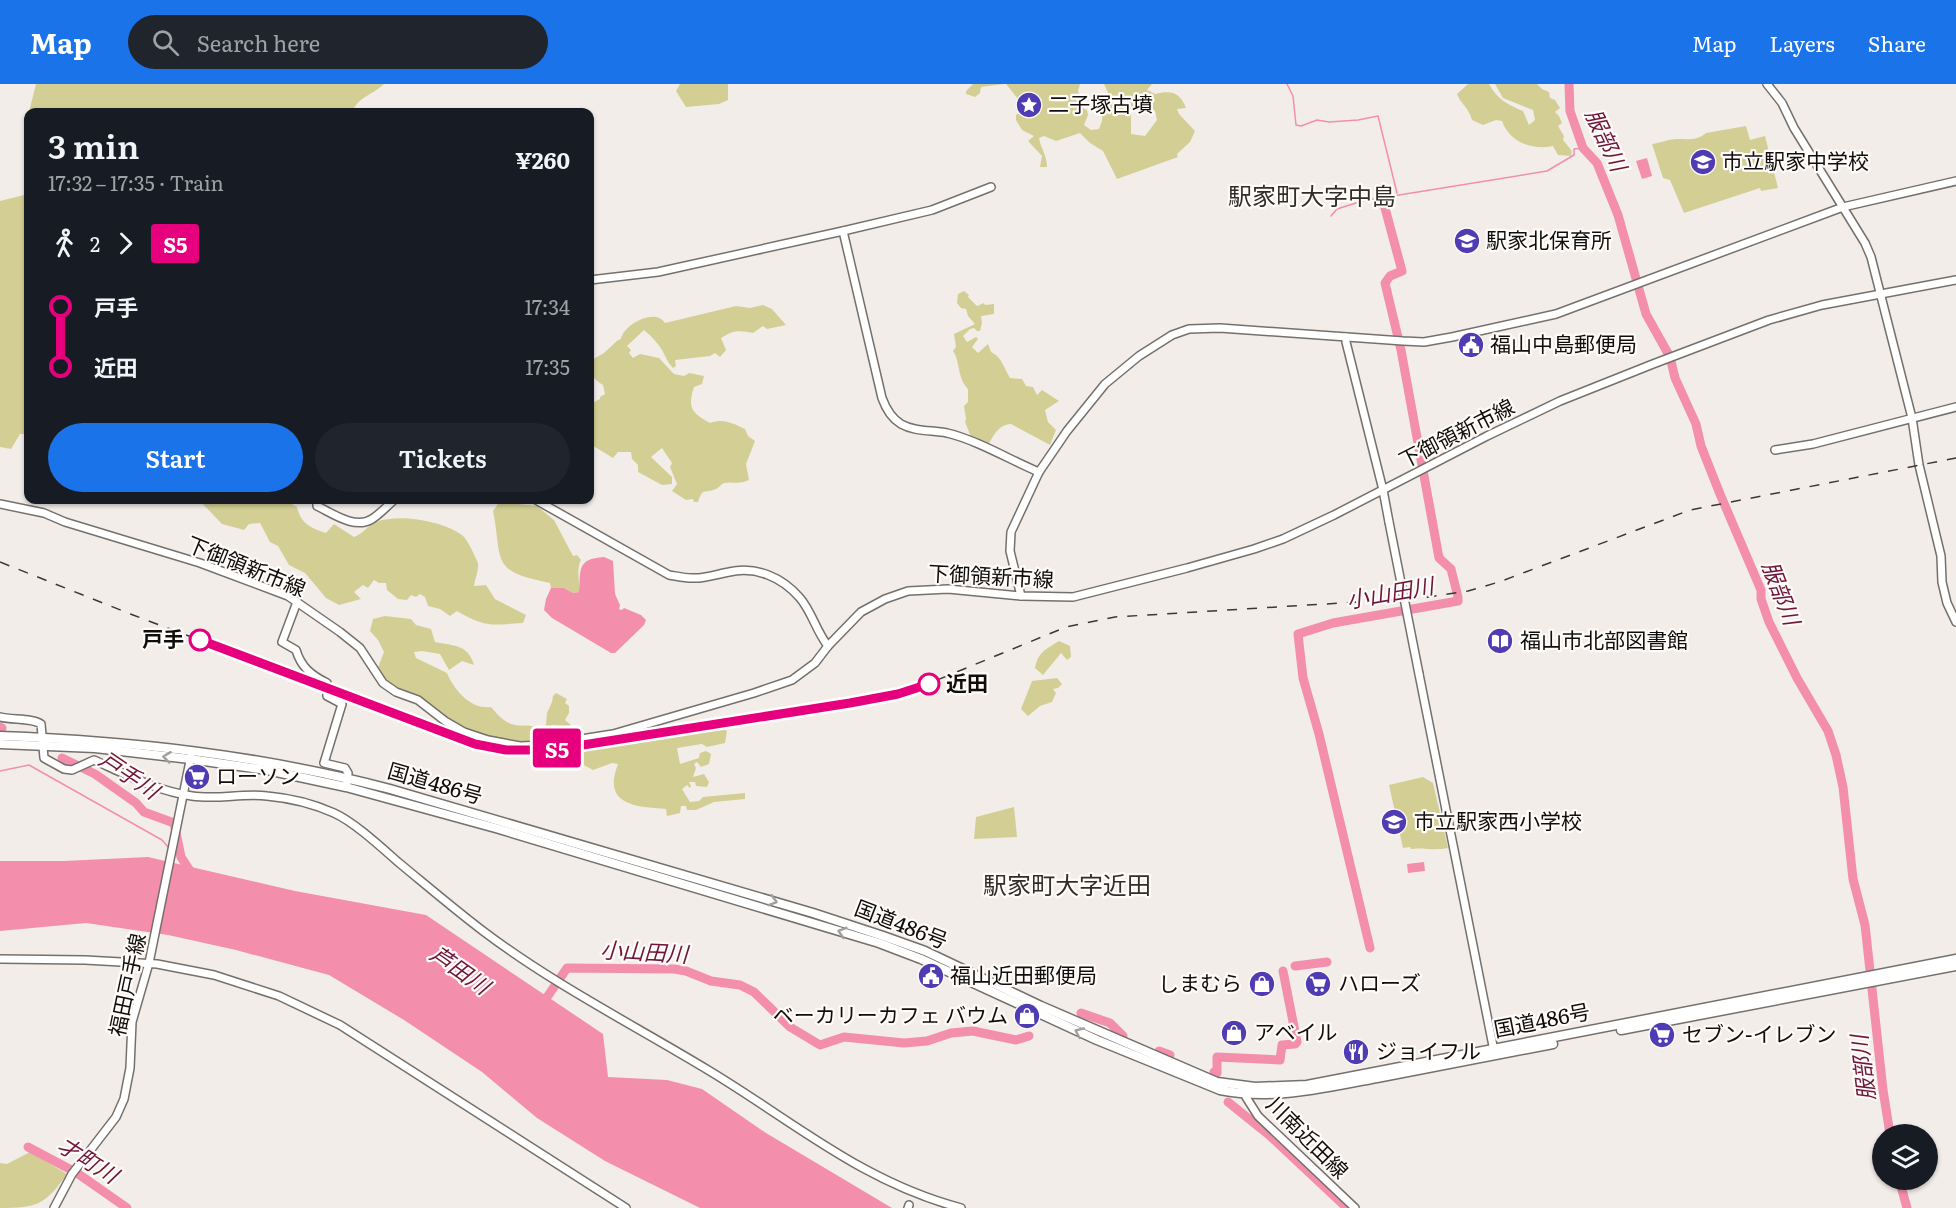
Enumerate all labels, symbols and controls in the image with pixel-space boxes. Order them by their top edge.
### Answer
search box [128,15,548,69]
text: Map [30,21,92,63]
icon: search [149,26,182,59]
text: Search here [197,26,320,59]
text: Map [1692,27,1737,58]
text: Layers [1770,27,1835,58]
text: Share [1868,27,1926,58]
place label: 二子塚古墳 [1048,87,1153,118]
place icon: 二子塚古墳 [1014,90,1044,120]
water label: 服部川 [1578,102,1637,178]
text: 3 min [48,120,139,169]
text: ¥260 [515,143,570,176]
place label: 市立駅家中学校 [1722,144,1869,175]
school or university icon: 市立駅家中学校 [1688,147,1718,177]
text: 17:32 – 17:35 · Train [48,167,224,197]
district label: 駅家町大字中島 [1228,177,1396,212]
place label: 駅家北保育所 [1486,223,1612,254]
school or university icon: 駅家北保育所 [1452,226,1482,256]
icon: walk [48,227,81,260]
icon: forward [109,227,142,260]
text: 2 [90,228,100,258]
text: S5 [163,228,187,259]
text: 戸手 [94,290,138,323]
text: 17:34 [525,291,570,321]
place label: 福山中島郵便局 [1490,327,1637,358]
public building icon: 福山中島郵便局 [1456,330,1486,360]
text: 近田 [94,350,138,383]
text: 17:35 [525,351,570,381]
street label: 下御領新市線 [1393,389,1519,474]
button: Start [48,423,303,492]
button: Tickets [315,423,570,492]
street label: 下御領新市線 [183,527,311,603]
street label: 下御領新市線 [927,556,1055,593]
water label: 服部川 [1755,556,1810,631]
water label: 小山田川 [1344,567,1438,615]
place label: 戸手 [142,622,184,653]
place label: 福山市北部図書館 [1520,623,1688,654]
library icon: 福山市北部図書館 [1485,626,1515,656]
marker: 戸手 [189,629,211,651]
place label: 近田 [946,666,988,697]
marker: 近田 [918,673,940,695]
line badge: S5 [530,728,584,768]
text: S5 [545,733,569,764]
water label: 戸手川 [93,742,168,807]
one-way arrow [162,751,171,763]
street label: 国道486号 [385,753,487,810]
place label: ローソン [216,759,300,790]
supermarket icon: ローソン [182,762,212,792]
place label: 市立駅家西小学校 [1414,804,1582,835]
school or university icon: 市立駅家西小学校 [1379,807,1409,837]
district label: 駅家町大字近田 [983,866,1151,901]
street label: 国道486号 [851,891,953,955]
one-way arrow [768,894,778,907]
one-way arrow [837,927,848,939]
street label: 福田戸手線 [99,930,152,1039]
water label: 小山田川 [599,932,691,969]
water label: 芦田川 [424,936,499,1002]
place label: 福山近田郵便局 [950,958,1097,989]
public building icon: 福山近田郵便局 [916,961,946,991]
place label: しまむら [1158,966,1242,997]
place label: ハローズ [1338,966,1421,997]
shop icon: しまむら [1247,969,1277,999]
supermarket icon: ハローズ [1303,969,1333,999]
street label: 国道486号 [1491,994,1592,1043]
place label: ベーカリーカフェ バウム [773,998,1008,1029]
shop icon: ベーカリーカフェ バウム [1012,1001,1042,1031]
place label: アベイル [1254,1015,1338,1046]
place label: セブン-イレブン [1682,1017,1836,1048]
shop icon: アベイル [1219,1018,1249,1048]
supermarket icon: セブン-イレブン [1647,1020,1677,1050]
one-way arrow [1075,1027,1086,1039]
water label: 服部川 [1841,1031,1882,1103]
place label: ジョイフル [1376,1034,1481,1065]
restaurant icon: ジョイフル [1341,1037,1371,1067]
street label: 川南近田線 [1261,1088,1357,1184]
map controls [1872,1124,1938,1190]
button: layers [1872,1124,1938,1190]
water label: 才町川 [52,1127,127,1191]

